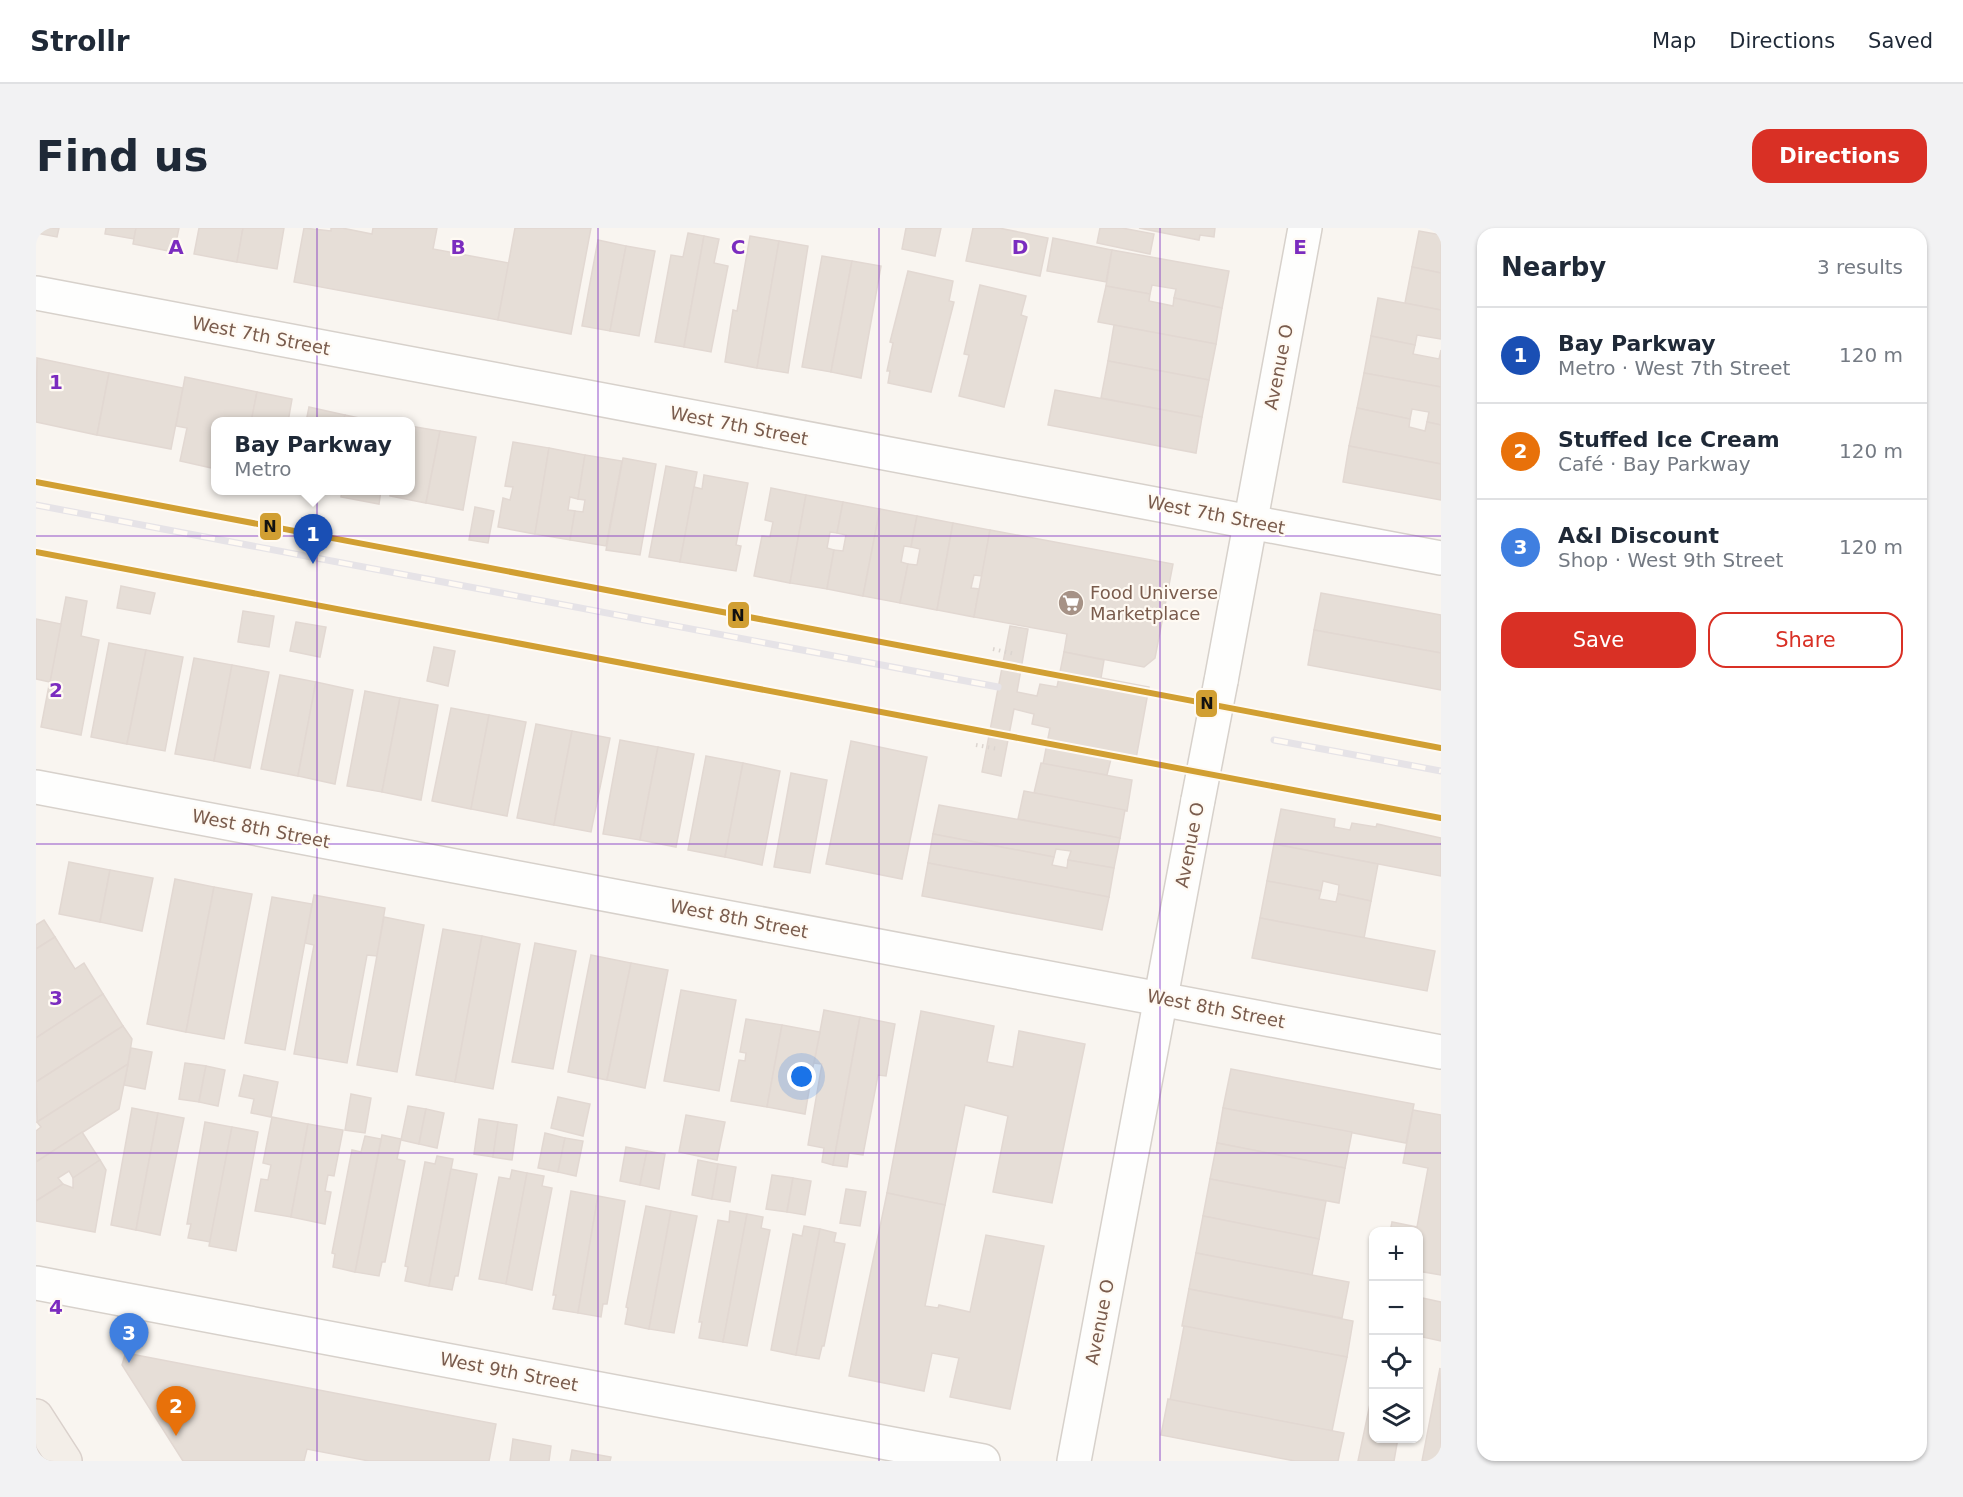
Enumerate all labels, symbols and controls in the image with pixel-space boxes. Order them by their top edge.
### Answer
text: Strollr [30,25,130,58]
text: Map [1652,29,1696,53]
text: Directions [1729,29,1835,53]
text: Saved [1868,29,1933,53]
button: Directions [1752,129,1927,183]
text: Find us [36,132,209,181]
text: A [168,235,184,259]
text: B [450,235,466,259]
text: C [731,235,745,259]
text: D [1012,235,1028,259]
text: E [1293,235,1307,259]
text: Nearby [1501,252,1606,282]
text: 3 results [1817,255,1903,279]
street label: West 7th Street [190,312,332,359]
street label: Avenue O [1260,322,1297,411]
text: Bay Parkway [1558,331,1716,356]
text: 1 [1514,343,1527,367]
text: 120 m [1839,343,1903,367]
text: Metro · West 7th Street [1558,356,1790,380]
text: 1 [49,370,63,394]
street label: West 7th Street [668,402,810,449]
popup [211,417,415,495]
text: Stuffed Ice Cream [1558,427,1780,452]
text: Bay Parkway [234,432,392,457]
text: 2 [1514,439,1527,463]
text: 120 m [1839,439,1903,463]
text: Café · Bay Parkway [1558,452,1750,476]
text: Metro [234,457,292,481]
street label: West 7th Street [1145,491,1287,538]
line badge: N [259,512,282,541]
pin: 1 [294,514,332,564]
text: N [263,517,277,536]
text: A&I Discount [1558,523,1719,548]
text: 3 [1514,535,1527,559]
text: 120 m [1839,535,1903,559]
text: Shop · West 9th Street [1558,548,1783,572]
place label: Food Universe Marketplace [1090,582,1218,624]
supermarket icon: Food Universe Marketplace [1056,588,1086,618]
line badge: N [727,601,750,629]
text: N [731,606,745,625]
button: Save [1501,612,1696,668]
button: Share [1708,612,1903,668]
text: 2 [49,678,63,702]
line badge: N [1195,689,1218,718]
text: N [1200,694,1214,713]
street label: Avenue O [1171,800,1208,889]
street label: West 8th Street [190,805,332,852]
street label: West 8th Street [668,895,810,942]
street label: West 8th Street [1145,985,1287,1032]
text: 3 [49,986,63,1010]
your location [787,1062,816,1091]
map controls [1369,1227,1423,1443]
button: + [1369,1227,1423,1281]
street label: Avenue O [1081,1277,1118,1366]
button: − [1369,1281,1423,1335]
text: 4 [49,1295,63,1319]
pin: 3 [110,1314,148,1363]
button: locate [1369,1335,1423,1389]
street label: West 9th Street [438,1348,580,1395]
pin: 2 [156,1386,196,1436]
button: layers [1369,1389,1423,1443]

